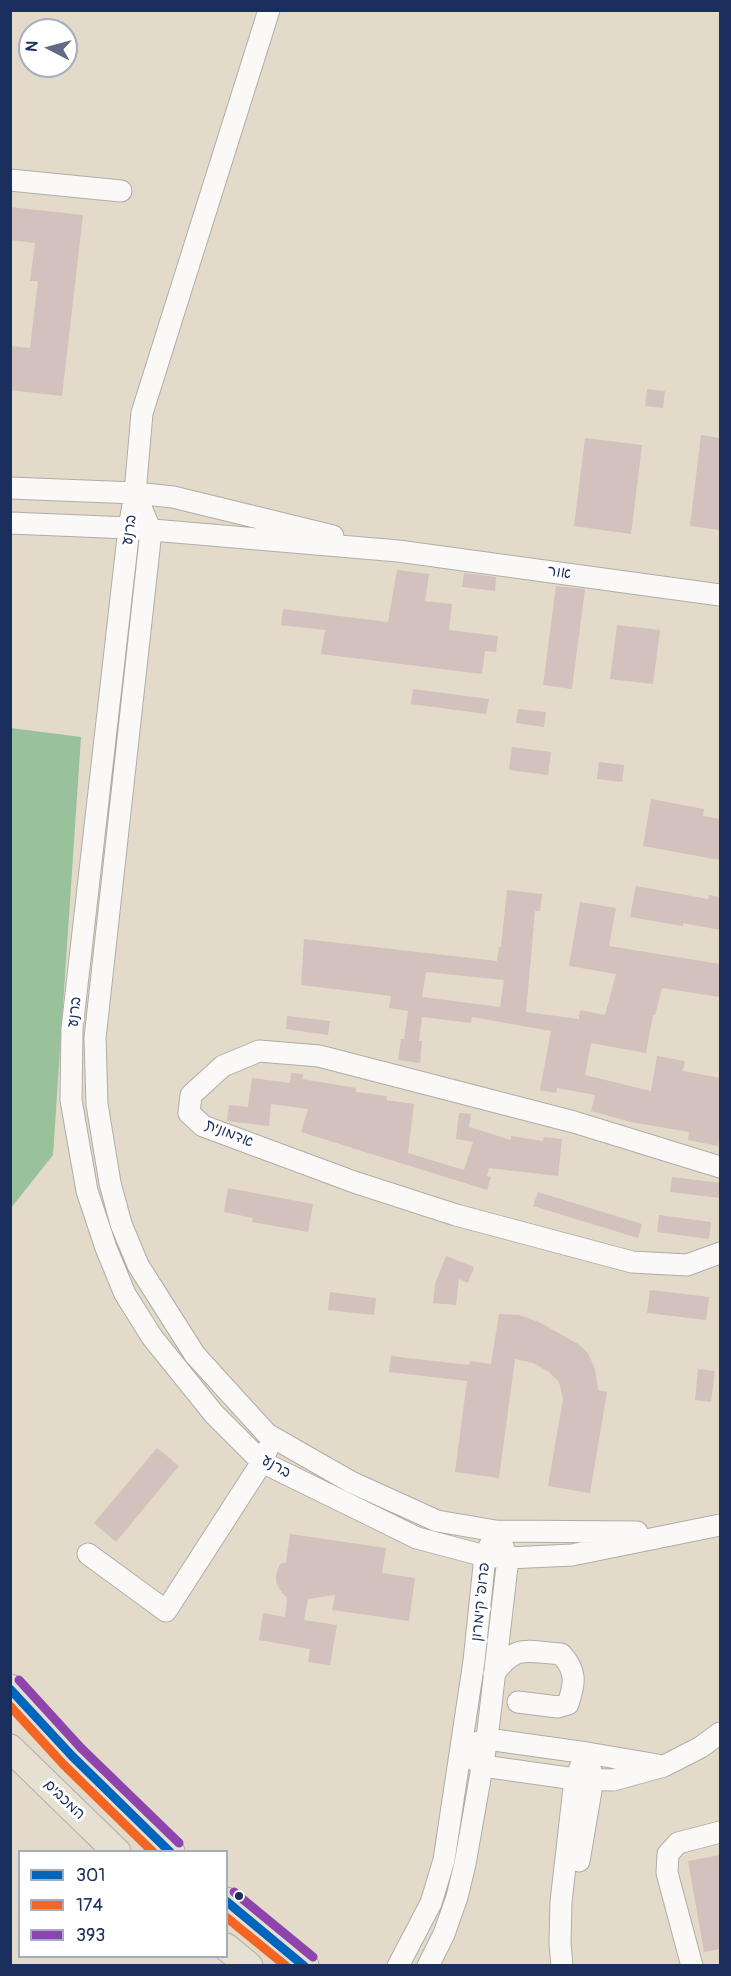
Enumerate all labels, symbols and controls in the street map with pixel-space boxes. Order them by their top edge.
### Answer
north arrow [18,18,78,78]
text: N [22,40,43,53]
street label: ברנע [119,514,141,546]
street label: אור [546,562,572,584]
street label: ברנע [64,996,86,1028]
street label: אדמונית [202,1116,256,1152]
street label: ברנע [258,1452,294,1482]
street label: פרופ' קימרון [468,1562,494,1642]
street label: המכבים [40,1776,88,1824]
legend [18,1850,228,1958]
text: 301 [76,1864,105,1887]
unlabelled marker [233,1890,245,1902]
text: 174 [76,1894,103,1917]
text: 393 [76,1924,105,1947]

